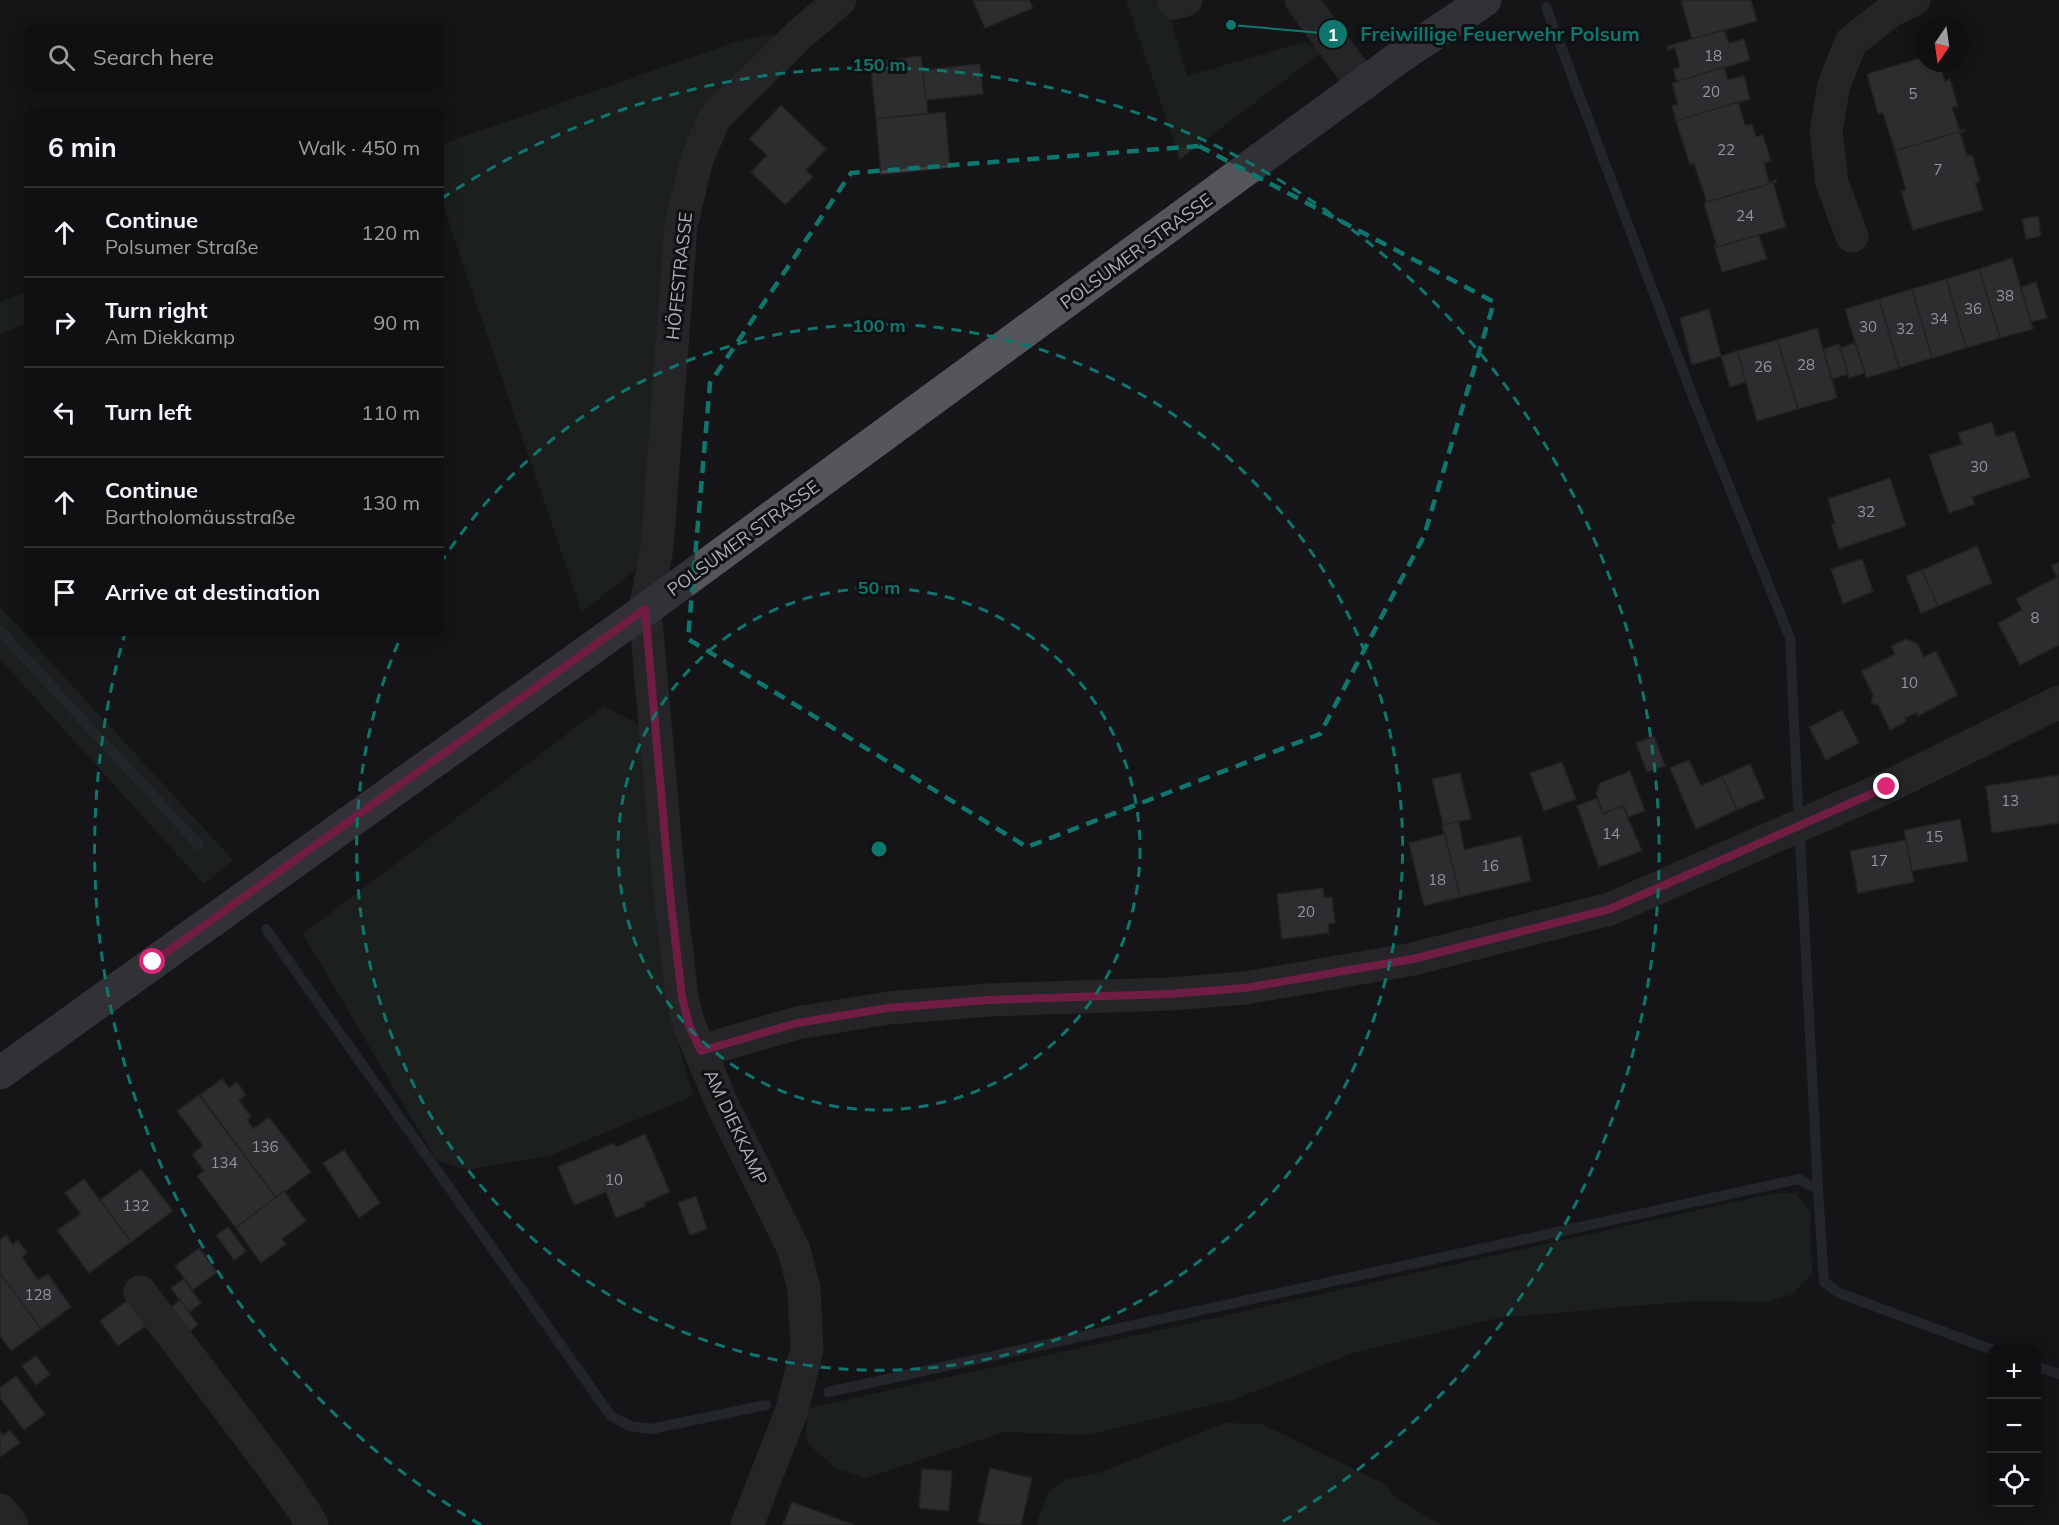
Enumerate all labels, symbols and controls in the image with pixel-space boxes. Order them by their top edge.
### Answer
callout: Freiwillige Feuerwehr Polsum [1318,15,1651,53]
north arrow [1915,18,1969,72]
text: Freiwillige Feuerwehr Polsum [1360,21,1640,46]
text: 1 [1328,23,1338,46]
search box [24,24,444,90]
icon: search [45,41,78,74]
text: Search here [93,43,214,71]
house number: 18 [1704,46,1722,65]
text: 150 m [852,53,906,76]
house number: 20 [1702,82,1720,101]
house number: 5 [1908,84,1918,103]
text: 6 min [48,131,117,164]
text: Walk · 450 m [298,135,420,160]
house number: 22 [1717,140,1735,159]
house number: 7 [1933,160,1943,179]
street label: POLSUMER STRASSE [1055,188,1217,314]
text: Continue [105,206,198,234]
house number: 24 [1736,206,1754,225]
street label: HÖFESTRASSE [661,211,697,341]
icon: ahead [48,216,81,249]
text: 120 m [361,220,420,245]
text: Polsumer Straße [105,234,258,259]
house number: 38 [1996,286,2014,305]
text: Turn right [105,296,208,324]
house number: 36 [1964,299,1982,318]
icon: right [48,306,81,339]
house number: 34 [1930,309,1948,328]
text: 90 m [373,310,420,335]
text: 100 m [852,314,906,337]
house number: 30 [1859,317,1877,336]
house number: 32 [1896,319,1914,338]
text: Am Diekkamp [105,324,235,349]
house number: 28 [1797,355,1815,374]
house number: 26 [1754,357,1772,376]
icon: left [48,396,81,429]
text: Turn left [105,398,192,426]
text: 110 m [361,400,420,425]
house number: 30 [1970,457,1988,476]
street label: POLSUMER STRASSE [662,475,824,601]
text: Continue [105,476,198,504]
icon: ahead [48,486,81,519]
text: 130 m [361,490,420,515]
house number: 32 [1857,502,1875,521]
text: Bartholomäusstraße [105,504,295,529]
icon: arrive [48,576,81,609]
text: 50 m [858,576,900,599]
text: Arrive at destination [105,578,320,606]
house number: 8 [2030,608,2040,627]
house number: 10 [1900,673,1918,692]
route end [1873,773,1899,799]
house number: 13 [2001,791,2019,810]
house number: 14 [1602,824,1620,843]
house number: 15 [1925,827,1943,846]
centre of rings [869,839,889,859]
house number: 17 [1870,851,1888,870]
house number: 16 [1481,856,1499,875]
house number: 18 [1428,870,1446,889]
house number: 20 [1297,902,1315,921]
route start [139,948,165,974]
street label: AM DIEKKAMP [699,1066,773,1188]
house number: 136 [251,1137,279,1156]
house number: 134 [210,1153,238,1172]
house number: 10 [605,1170,623,1189]
house number: 132 [122,1196,150,1215]
house number: 128 [24,1285,52,1304]
map controls [1987,1345,2041,1507]
button: + [1987,1345,2041,1399]
button: − [1987,1399,2041,1453]
button: locate [1987,1453,2041,1507]

